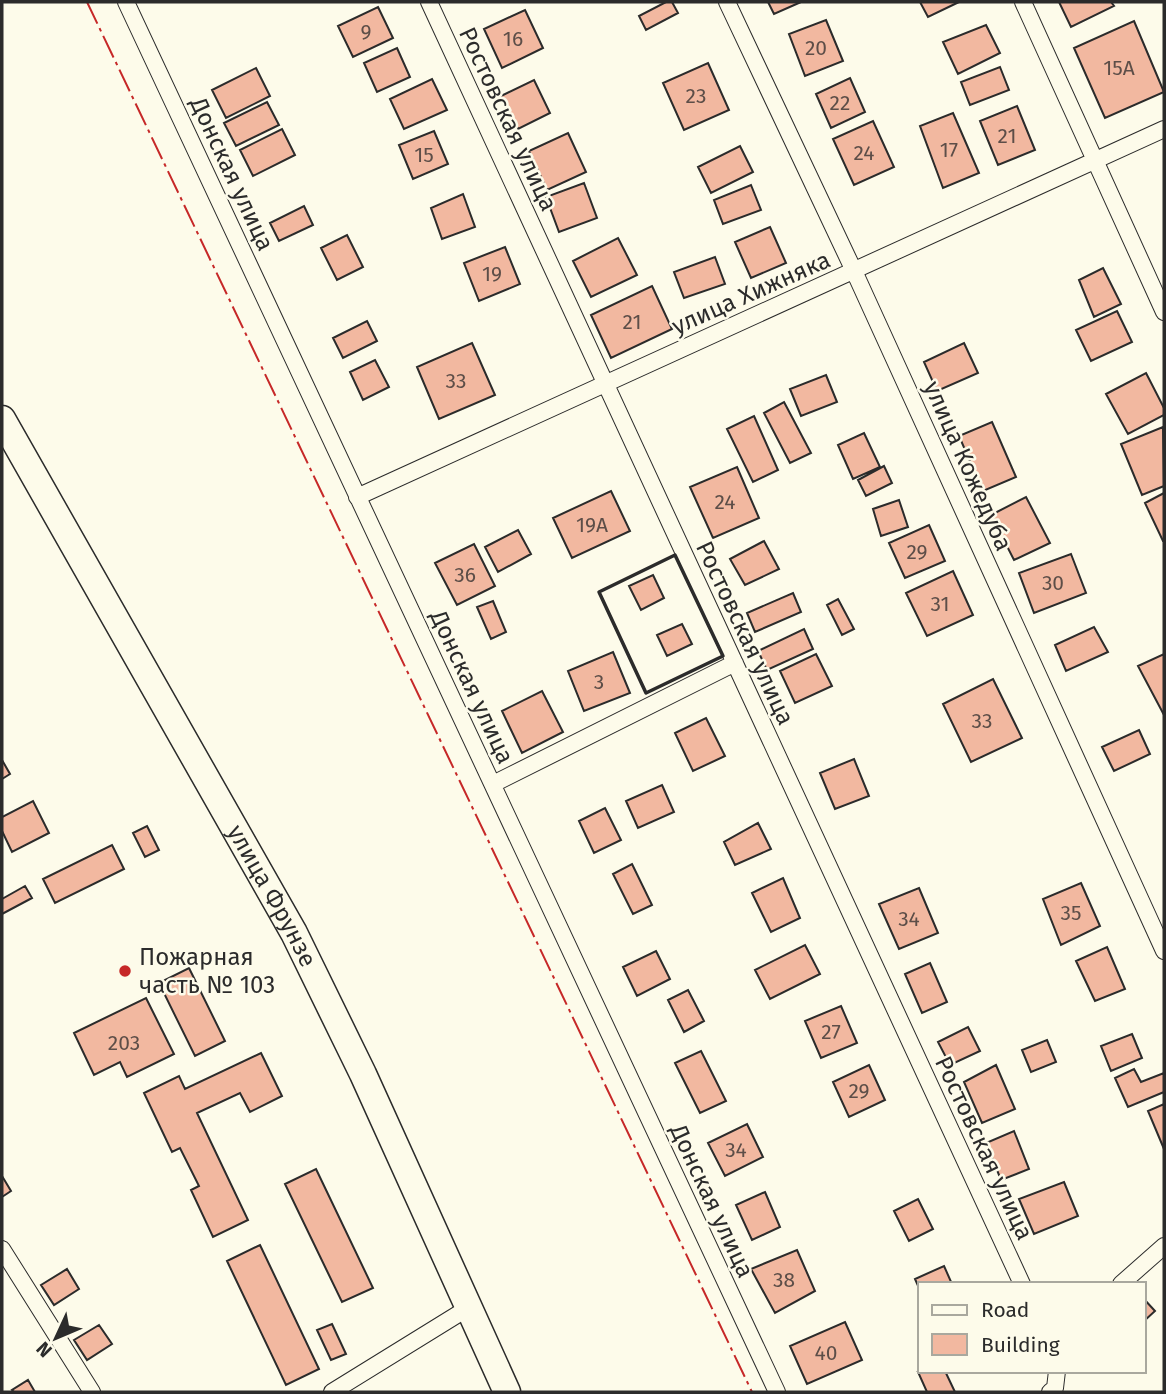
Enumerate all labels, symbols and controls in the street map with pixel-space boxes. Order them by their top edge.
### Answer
house number: 9 [360,19,372,45]
street label: Ростовская улица [453,23,563,215]
house number: 16 [503,26,523,52]
house number: 20 [805,35,827,61]
house number: 15А [1103,55,1135,81]
house number: 23 [686,83,706,109]
house number: 22 [830,90,850,116]
street label: Донская улица [184,92,280,255]
house number: 21 [998,123,1016,149]
house number: 17 [940,137,958,163]
house number: 24 [854,140,875,166]
house number: 15 [414,142,434,168]
street label: улица Хижняка [667,246,835,340]
house number: 19 [482,261,502,287]
house number: 21 [623,309,641,335]
house number: 33 [446,368,466,394]
street label: улица Кожедуба [918,377,1018,555]
house number: 24 [715,489,736,515]
house number: 19А [576,512,608,538]
street label: Ростовская улица [690,537,800,729]
house number: 29 [906,539,928,565]
house number: 36 [454,562,476,588]
house number: 30 [1042,570,1064,596]
house number: 31 [930,591,950,617]
street label: Донская улица [424,605,520,768]
house number: 3 [594,669,604,695]
house number: 33 [972,708,992,734]
street label: улица Фрунзе [221,820,322,971]
house number: 35 [1061,900,1082,926]
house number: 34 [898,906,920,932]
place label: Пожарная часть № 103 [139,943,275,999]
marker: Пожарная часть № 103 [117,963,133,979]
house number: 27 [821,1019,841,1045]
house number: 203 [108,1030,140,1056]
street label: Ростовская улица [929,1052,1039,1244]
house number: 29 [848,1078,870,1104]
street label: Донская улица [664,1119,760,1282]
house number: 34 [725,1137,747,1163]
house number: 38 [773,1267,795,1293]
legend [918,1282,1145,1373]
text: Road [981,1297,1029,1323]
north arrow [21,1303,91,1373]
text: Building [981,1332,1060,1358]
text: N [31,1337,57,1362]
house number: 40 [815,1340,837,1366]

